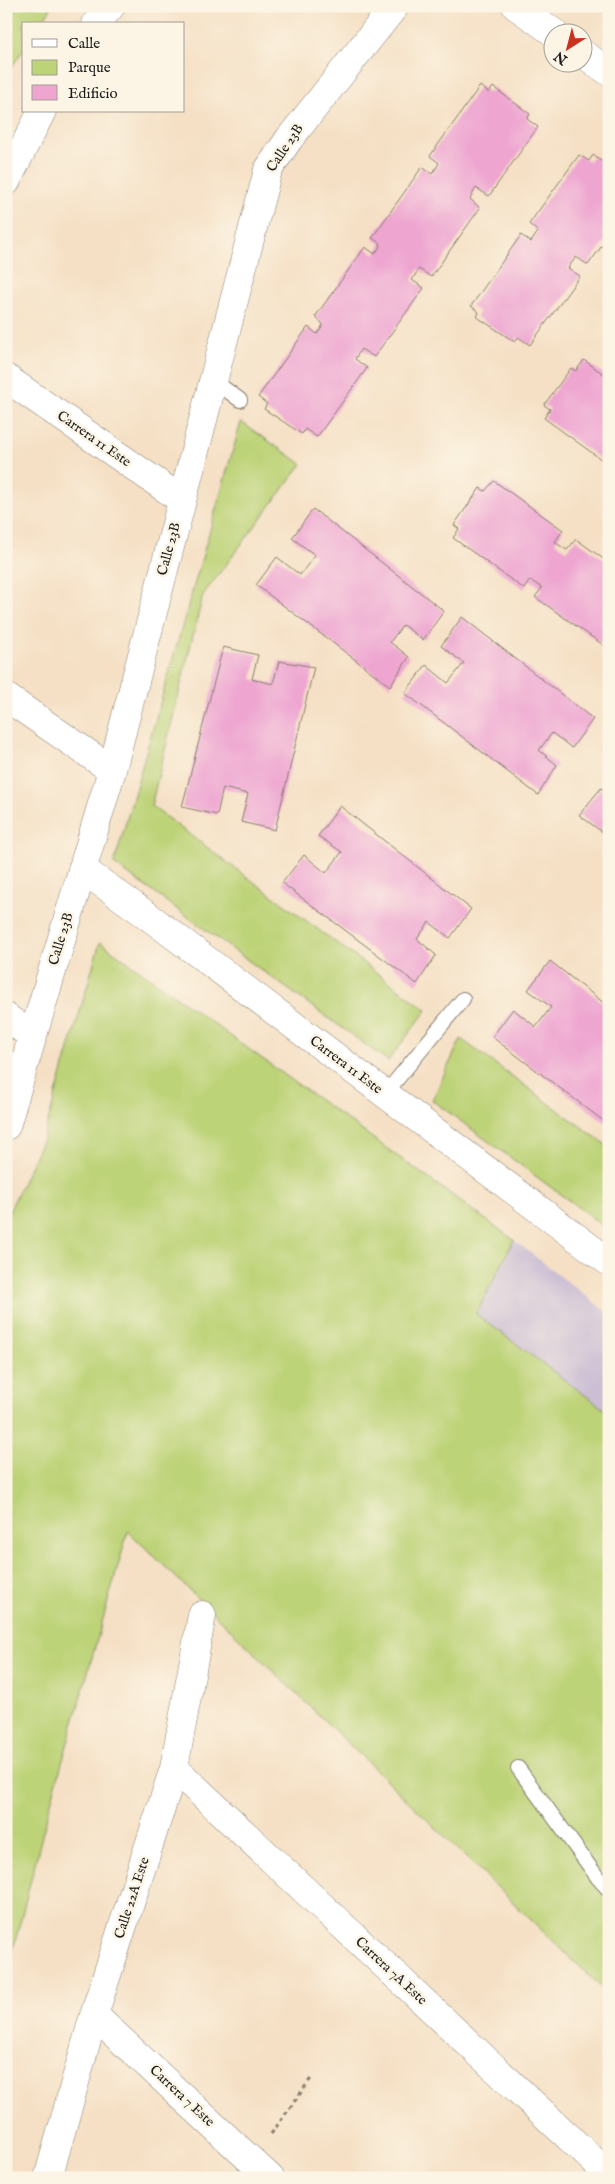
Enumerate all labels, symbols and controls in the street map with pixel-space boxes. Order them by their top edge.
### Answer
legend [22,22,185,112]
north arrow [542,22,592,72]
text: Calle [68,34,100,53]
text: N [551,47,572,69]
text: Parque [68,58,111,77]
text: Edificio [68,84,118,103]
street label: Calle 23B [262,120,308,176]
street label: Carrera 11 Este [53,407,135,471]
street label: Calle 23B [153,520,185,578]
street label: Calle 23B [44,910,78,968]
street label: Carrera 11 Este [306,1032,386,1099]
street label: Calle 22A Este [110,1854,154,1941]
street label: Carrera 7A Este [351,1933,431,2009]
street label: Carrera 7 Este [146,2061,219,2131]

